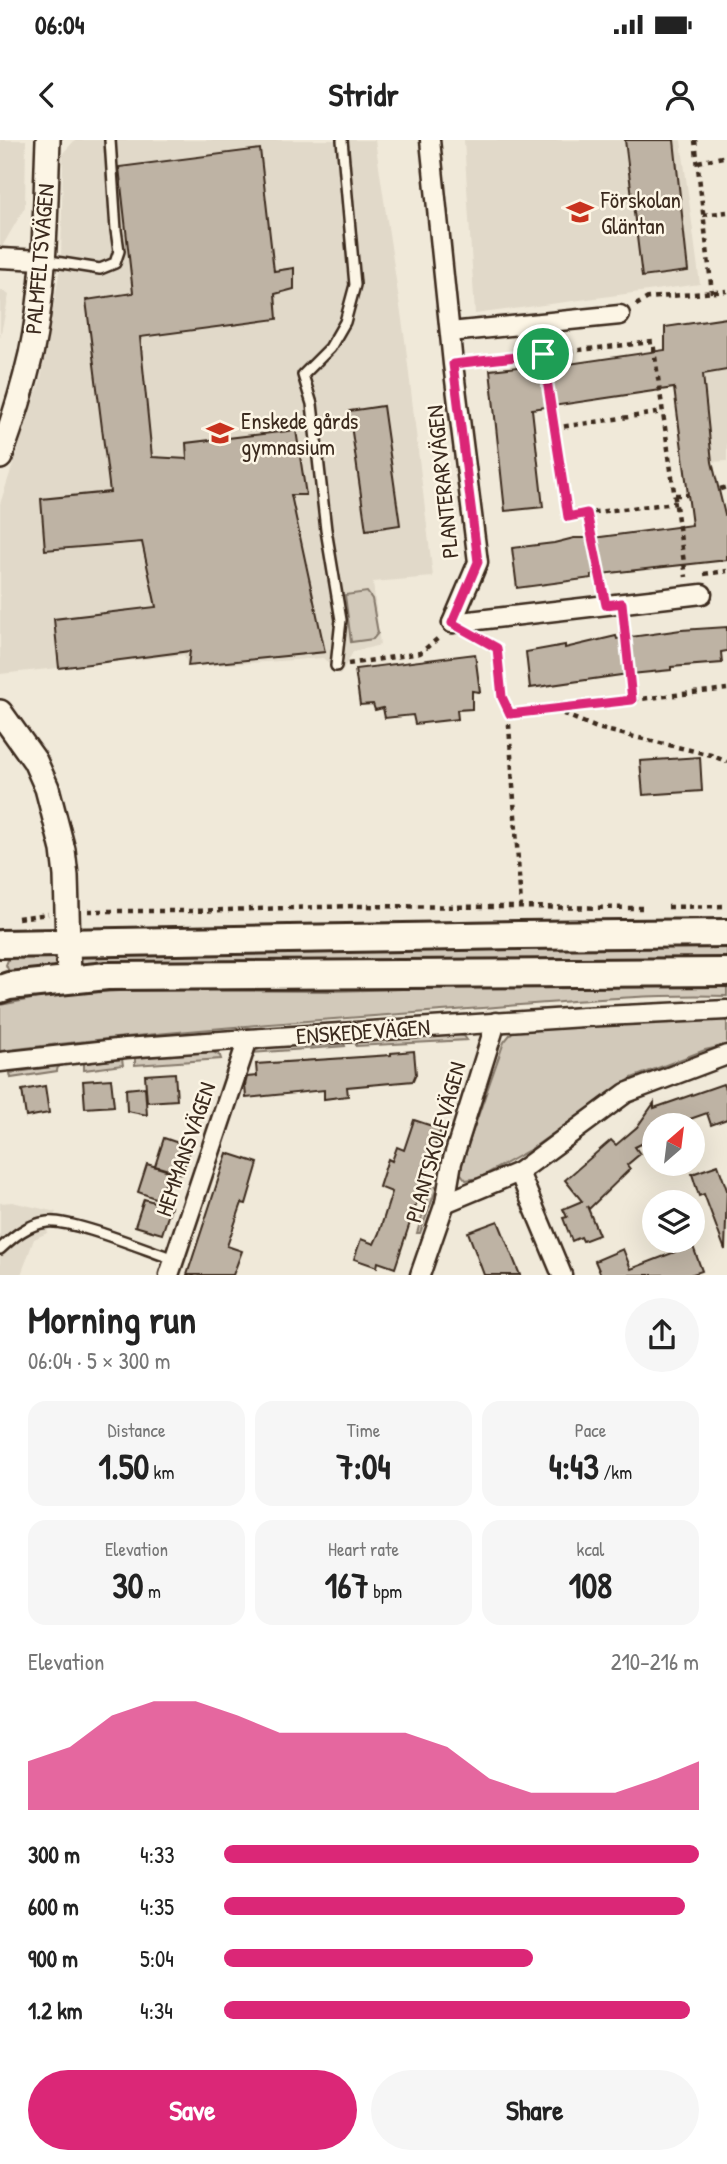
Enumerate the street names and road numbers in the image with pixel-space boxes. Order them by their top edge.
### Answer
street label: PALMFELTSVÄGEN [17,183,61,335]
street label: PLANTERARVÄGEN [419,404,465,560]
street label: ENSKEDEVÄGEN [295,1011,431,1051]
street label: PLANTSKOLEVÄGEN [397,1058,473,1226]
street label: HEMMANSVÄGEN [148,1078,222,1220]

